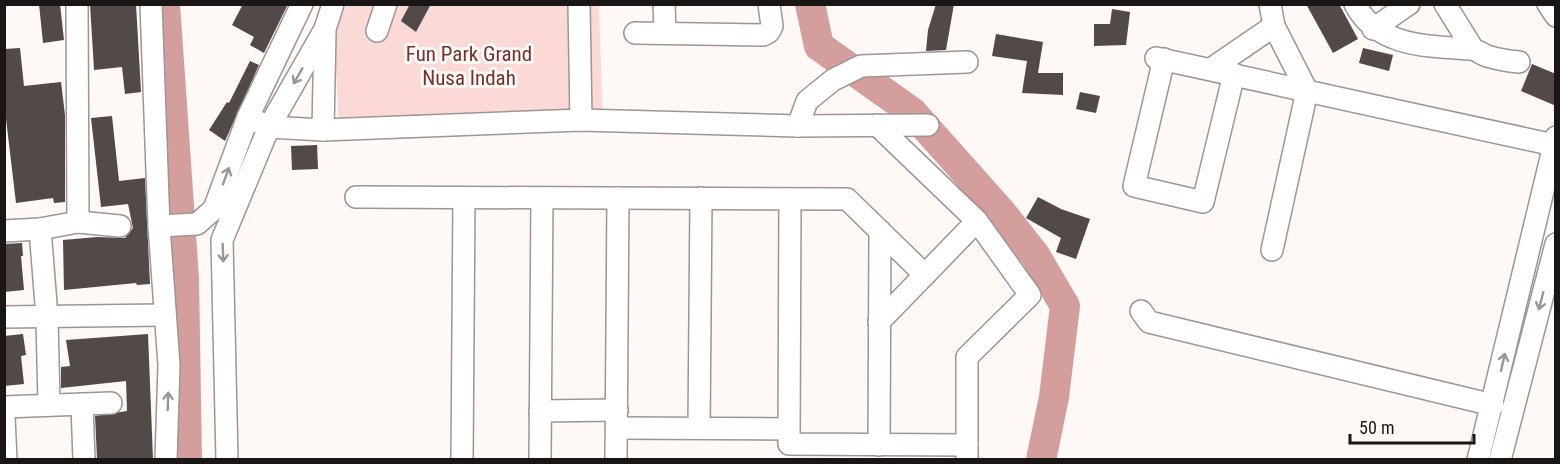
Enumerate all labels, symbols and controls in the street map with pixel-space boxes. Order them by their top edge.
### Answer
park label: Fun Park Grand Nusa Indah [406,42,532,90]
one-way arrow [292,67,304,84]
one-way arrow [221,167,232,186]
one-way arrow [217,243,228,263]
one-way arrow [1534,291,1546,310]
one-way arrow [1497,353,1509,372]
one-way arrow [162,392,173,412]
scale bar [1350,407,1474,445]
text: 50 m [1359,417,1394,438]

